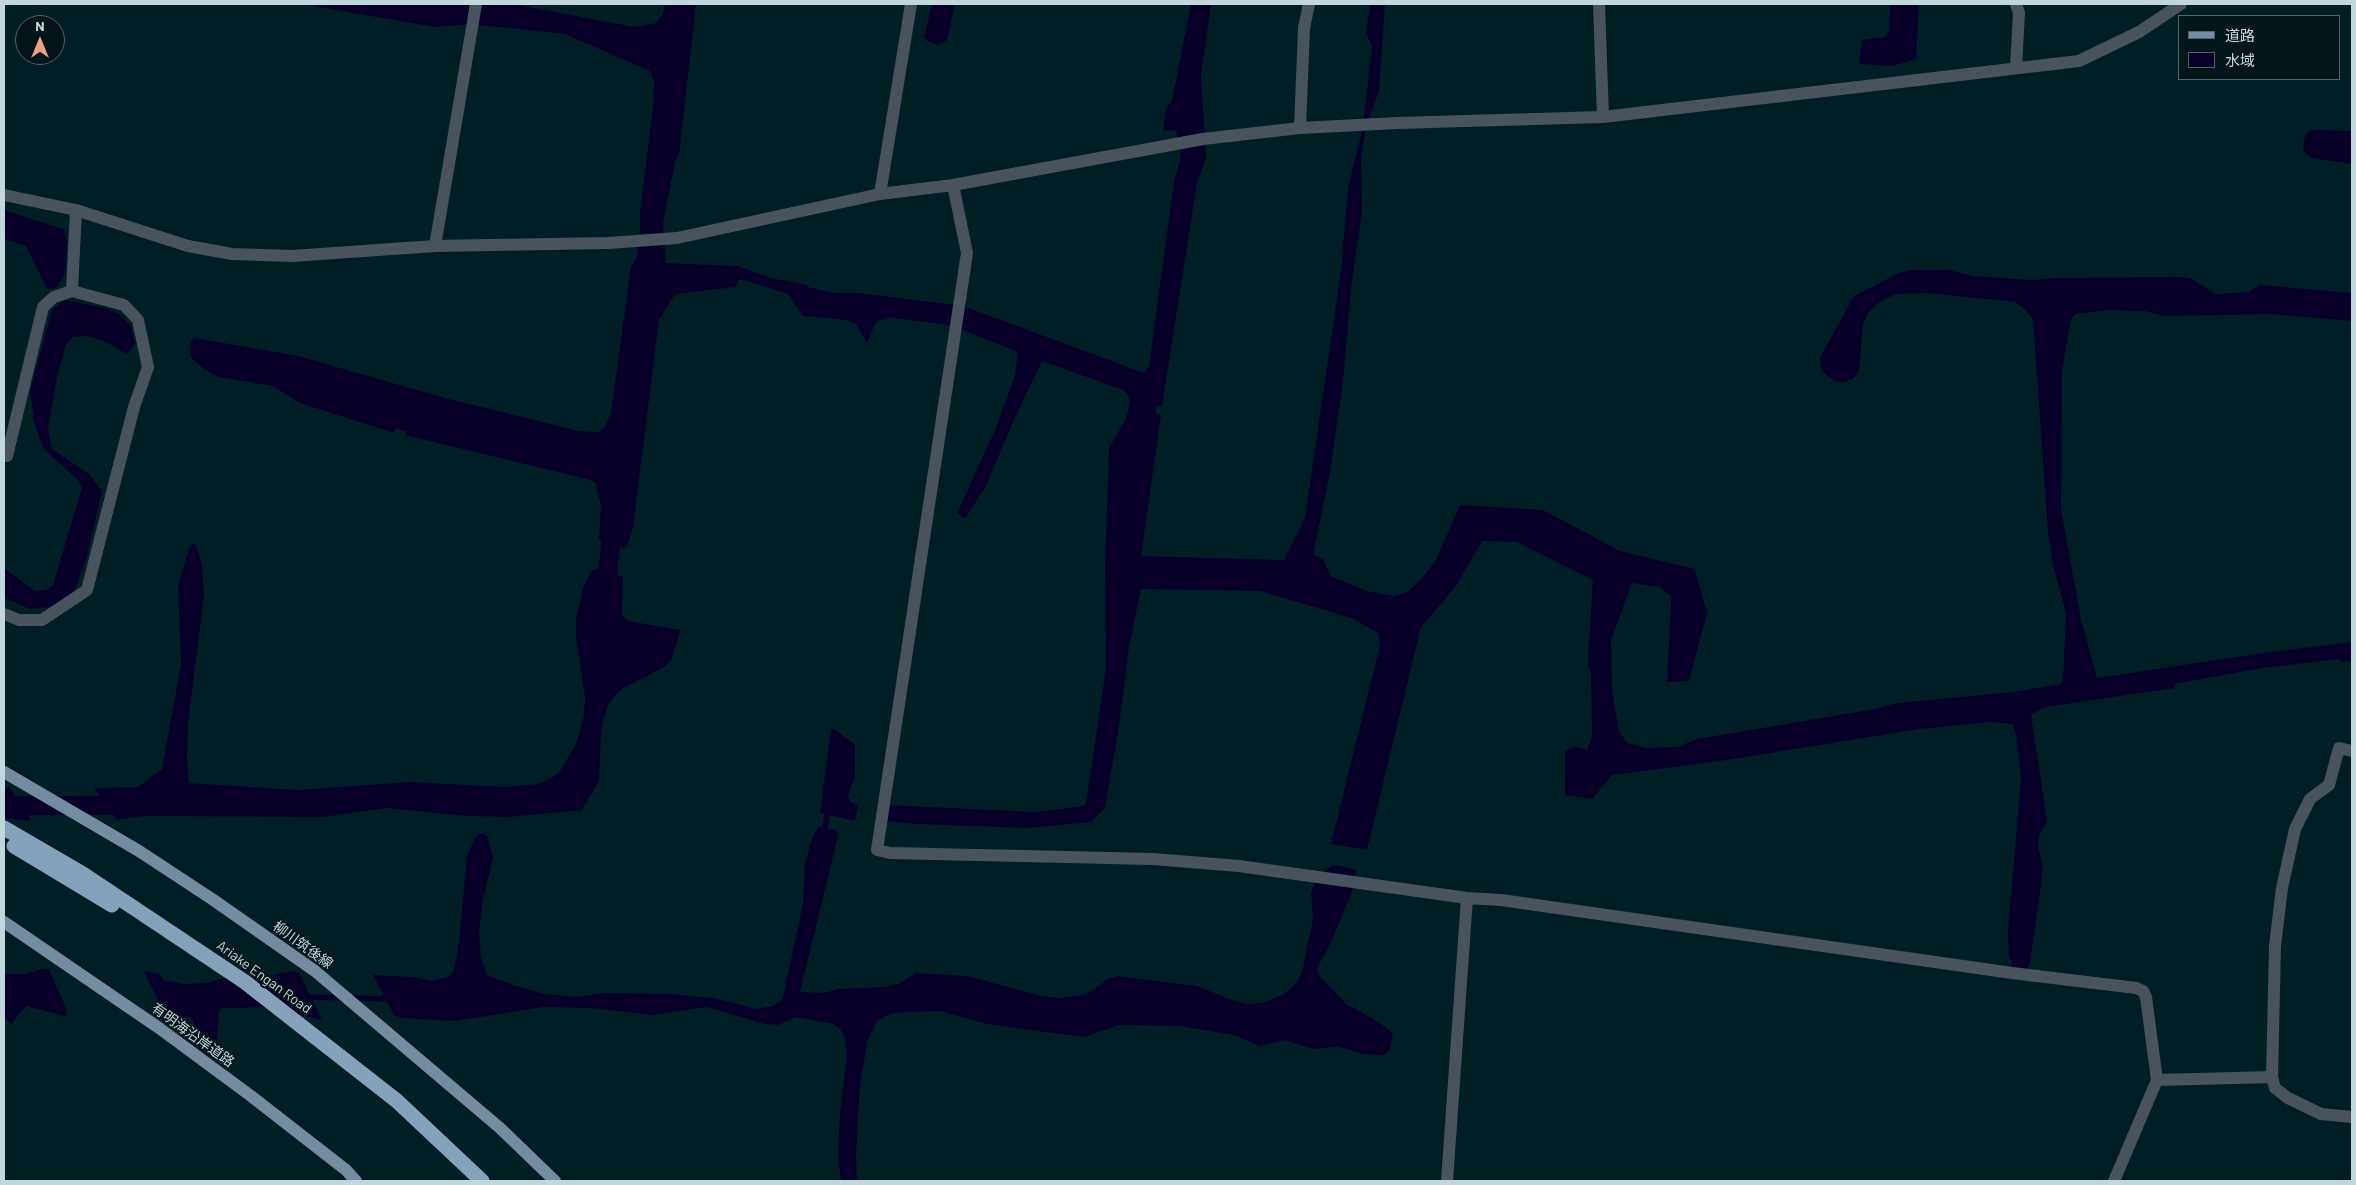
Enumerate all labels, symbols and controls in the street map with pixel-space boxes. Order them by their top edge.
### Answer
north arrow [15,15,65,65]
legend [2178,15,2341,80]
text: N [35,17,45,34]
text: 道路 [2225,26,2255,44]
text: 水域 [2225,51,2255,69]
street label: 柳川筑後線 [270,918,336,972]
street label: Ariake Engan Road [213,937,315,1017]
street label: 有明海沿岸道路 [148,999,238,1071]

